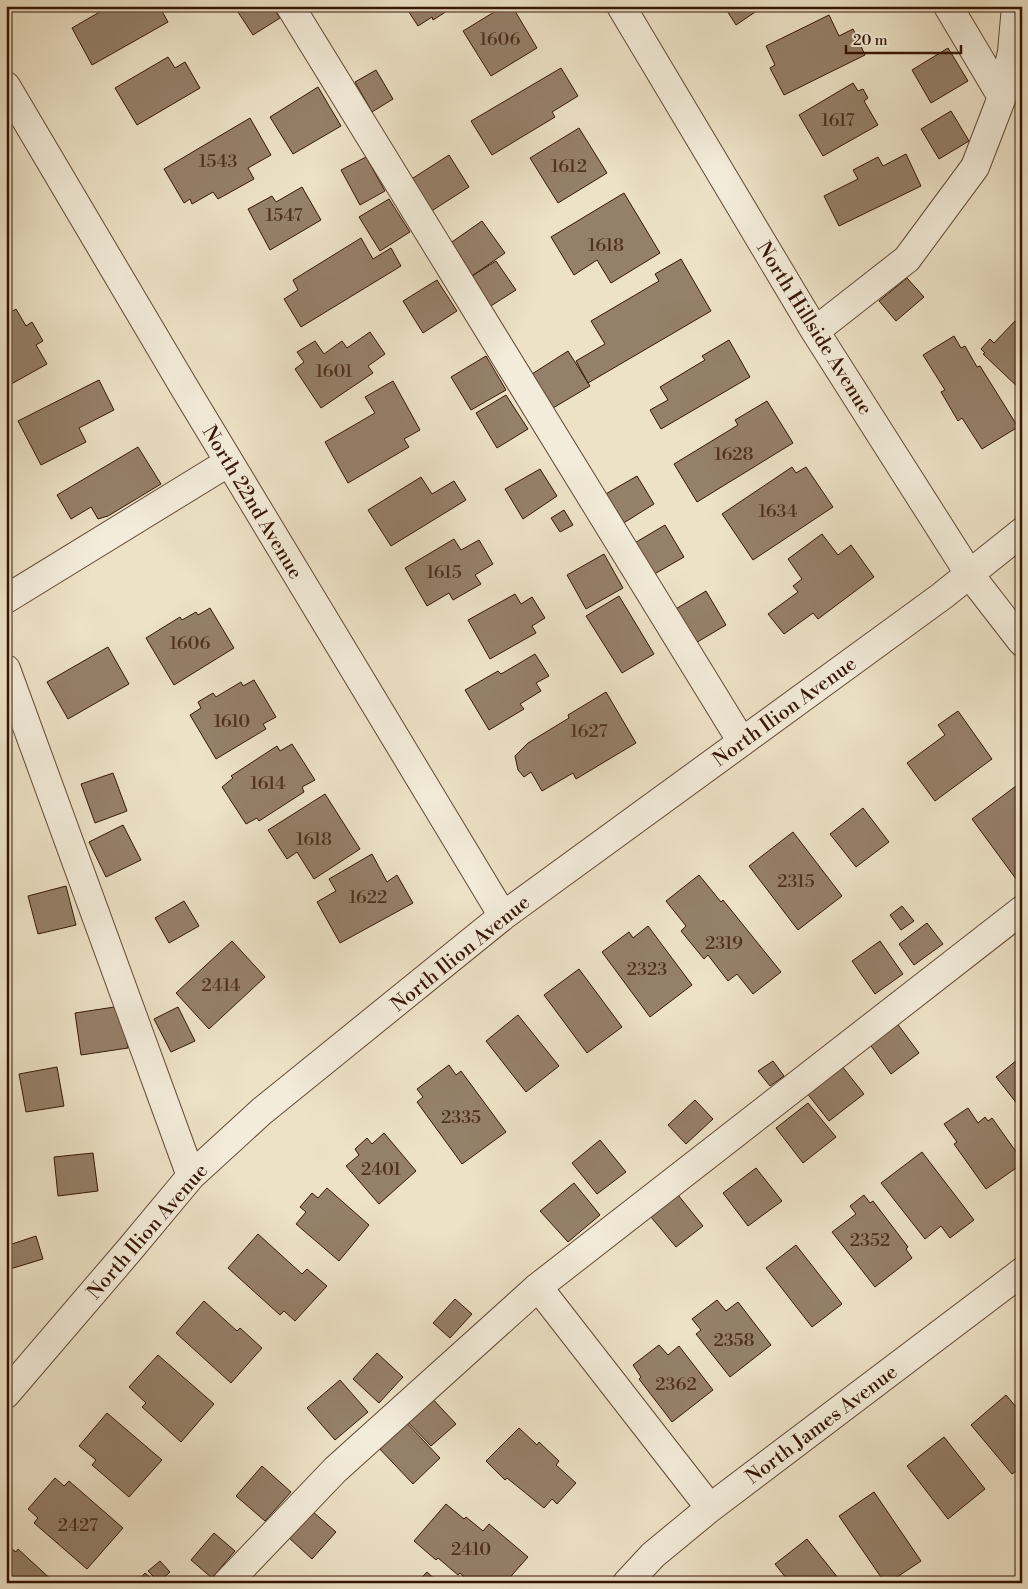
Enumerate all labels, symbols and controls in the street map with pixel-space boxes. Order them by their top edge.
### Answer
scale bar [846,22,960,54]
house number: 1606 [480,28,521,51]
text: 20 m [853,31,888,50]
house number: 1617 [821,109,855,132]
house number: 1543 [199,150,237,173]
house number: 1612 [551,155,587,178]
house number: 1547 [265,204,303,227]
house number: 1618 [588,234,624,257]
street label: North Hillside Avenue [750,237,877,420]
house number: 1601 [315,360,353,383]
street label: North 22nd Avenue [196,422,307,584]
house number: 1628 [714,443,754,466]
house number: 1634 [759,500,798,523]
house number: 1615 [426,561,462,584]
house number: 1606 [170,632,211,655]
street label: North Ilion Avenue [708,652,862,773]
house number: 1610 [214,710,250,733]
house number: 1627 [570,720,608,743]
house number: 1614 [250,772,286,795]
house number: 1618 [296,828,332,851]
house number: 2315 [777,870,815,893]
house number: 1622 [349,886,387,909]
street label: North Ilion Avenue [386,890,536,1018]
house number: 2319 [705,932,743,955]
house number: 2323 [627,958,667,981]
house number: 2414 [202,974,241,997]
house number: 2335 [441,1106,481,1129]
house number: 2401 [361,1158,401,1181]
street label: North Ilion Avenue [82,1159,214,1305]
house number: 2352 [850,1229,890,1252]
house number: 2358 [713,1329,755,1352]
street label: North James Avenue [741,1360,903,1490]
house number: 2362 [655,1373,697,1396]
house number: 2427 [58,1514,98,1537]
house number: 2410 [451,1538,491,1561]

